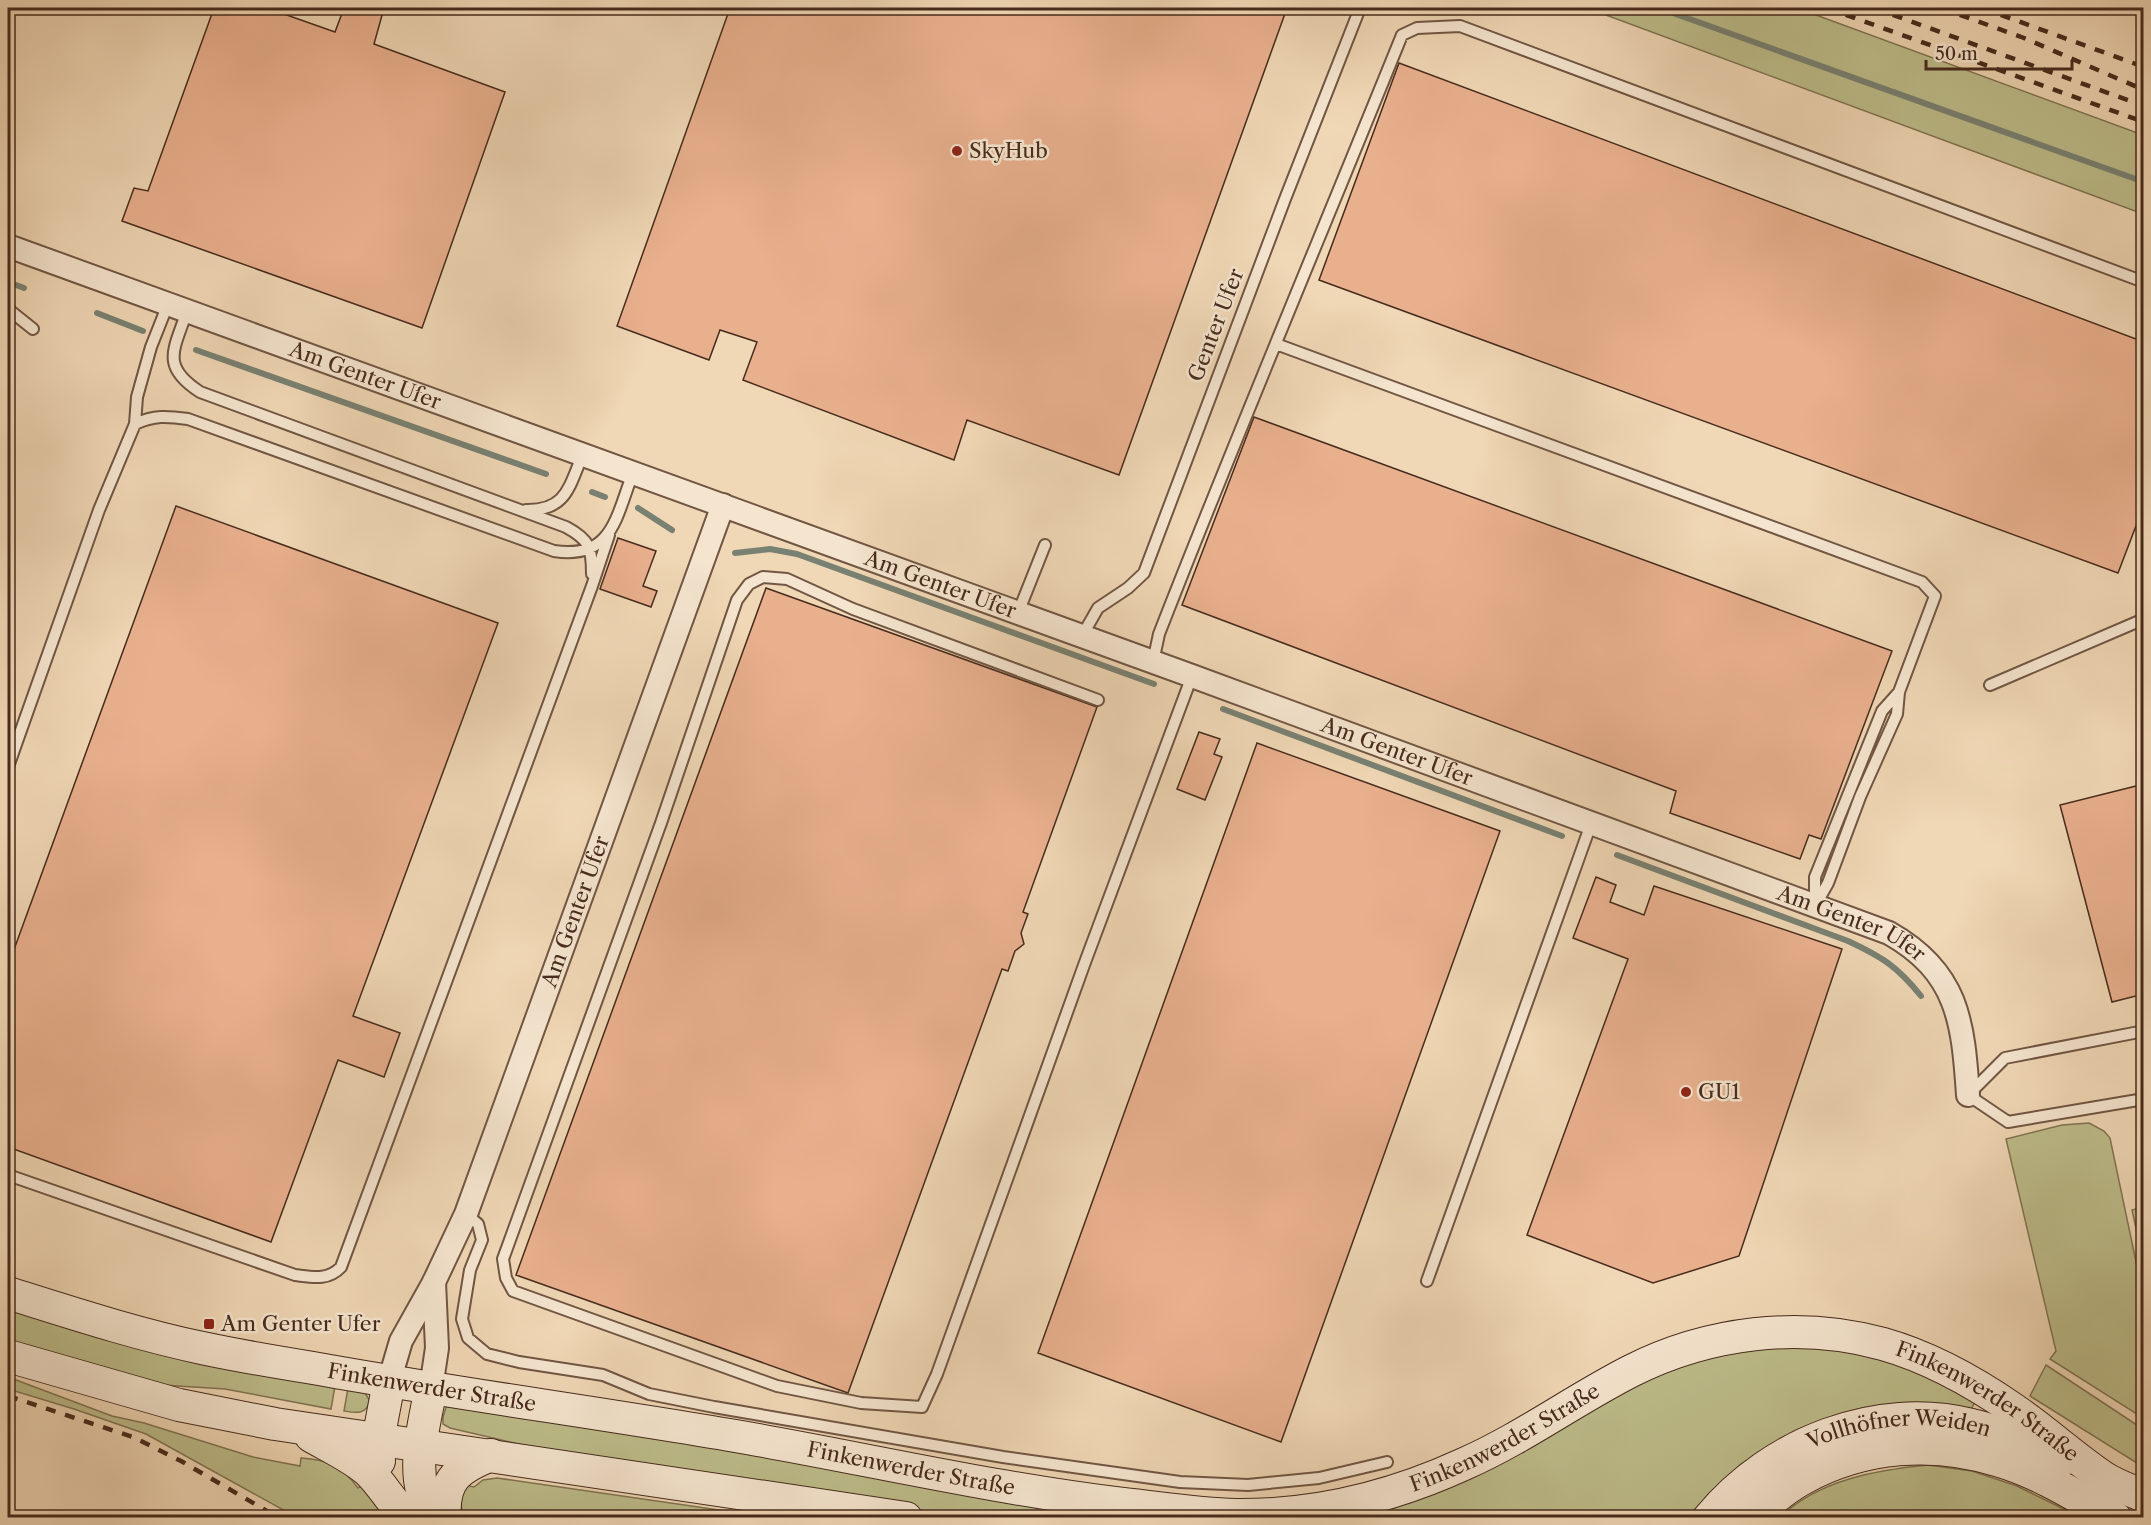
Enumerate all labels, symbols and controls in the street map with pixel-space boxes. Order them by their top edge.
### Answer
scale bar [1926,33,2072,71]
text: 50 m [1935,43,1978,65]
place label: SkyHub [969,138,1048,163]
marker: SkyHub [950,144,964,158]
street label: Genter Ufer [1183,265,1249,385]
street label: Am Genter Ufer [285,336,445,414]
street label: Am Genter Ufer [860,545,1020,623]
street label: Am Genter Ufer [1317,711,1476,790]
street label: Am Genter Ufer [536,832,614,992]
street label: Am Genter Ufer [1773,880,1931,966]
place label: GU1 [1698,1079,1740,1104]
marker: GU1 [1679,1085,1693,1099]
place label: Am Genter Ufer [220,1311,381,1336]
marker: Am Genter Ufer [202,1317,216,1331]
street label: Finkenwerder Straße [1892,1336,2084,1466]
street label: Finkenwerder Straße [326,1358,538,1416]
street label: Finkenwerder Straße [1406,1378,1604,1497]
street label: Vollhöfner Weiden [1802,1405,1994,1454]
street label: Finkenwerder Straße [805,1436,1017,1500]

